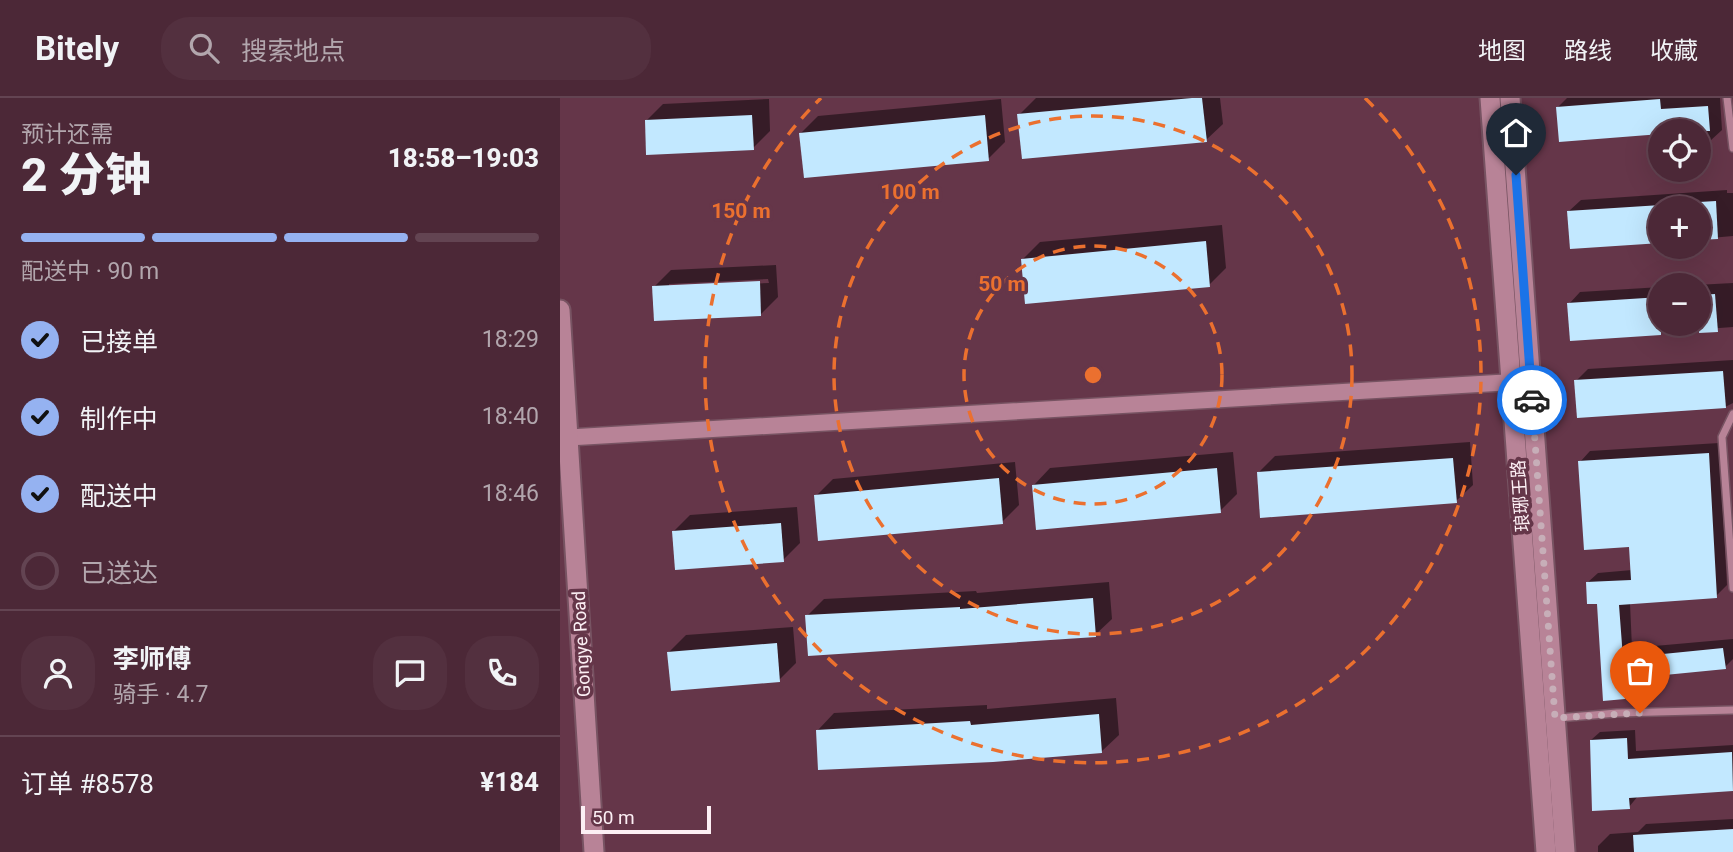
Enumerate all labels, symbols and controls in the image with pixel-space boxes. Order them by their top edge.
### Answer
search box [161,17,651,80]
text: Bitely [35,29,119,68]
icon: search [185,29,223,67]
text: 搜索地点 [241,36,345,66]
text: 地图 [1478,37,1526,65]
text: 路线 [1564,37,1612,65]
text: 收藏 [1650,37,1698,65]
pin [1486,103,1546,175]
icon: home [1497,114,1535,152]
map controls [1648,119,1711,336]
button: locate [1648,119,1711,182]
text: 预计还需 [21,121,113,148]
text: 18:58–19:03 [388,143,539,173]
text: 2 分钟 [21,148,151,202]
text: 100 m [880,180,940,204]
button: + [1648,196,1711,259]
text: 150 m [711,199,771,223]
text: 配送中 · 90 m [21,258,159,285]
text: 50 m [978,272,1026,296]
button: − [1648,273,1711,336]
icon: check [21,321,59,359]
text: 18:29 [482,326,539,353]
text: 已接单 [80,327,158,357]
centre of rings [1081,363,1105,387]
courier [1497,365,1567,435]
icon: car [1513,381,1551,419]
icon: check [21,398,59,436]
text: 18:40 [482,403,539,430]
text: 制作中 [80,404,158,434]
street label: 琅琊王路 [1507,459,1533,533]
icon: check [21,475,59,513]
text: 18:46 [482,480,539,507]
text: 配送中 [80,481,158,511]
text: 已送达 [80,558,158,588]
street label: Gongye Road [568,590,594,698]
button: person [21,636,95,710]
button: chat [373,636,447,710]
button: phone [465,636,539,710]
pin [1610,641,1670,713]
text: 李师傅 [113,644,191,674]
icon: bag [1621,652,1659,690]
text: 骑手 · 4.7 [113,681,208,708]
text: ¥184 [480,767,539,797]
text: 订单 #8578 [21,769,154,799]
scale bar [581,803,710,835]
text: 50 m [592,806,635,829]

